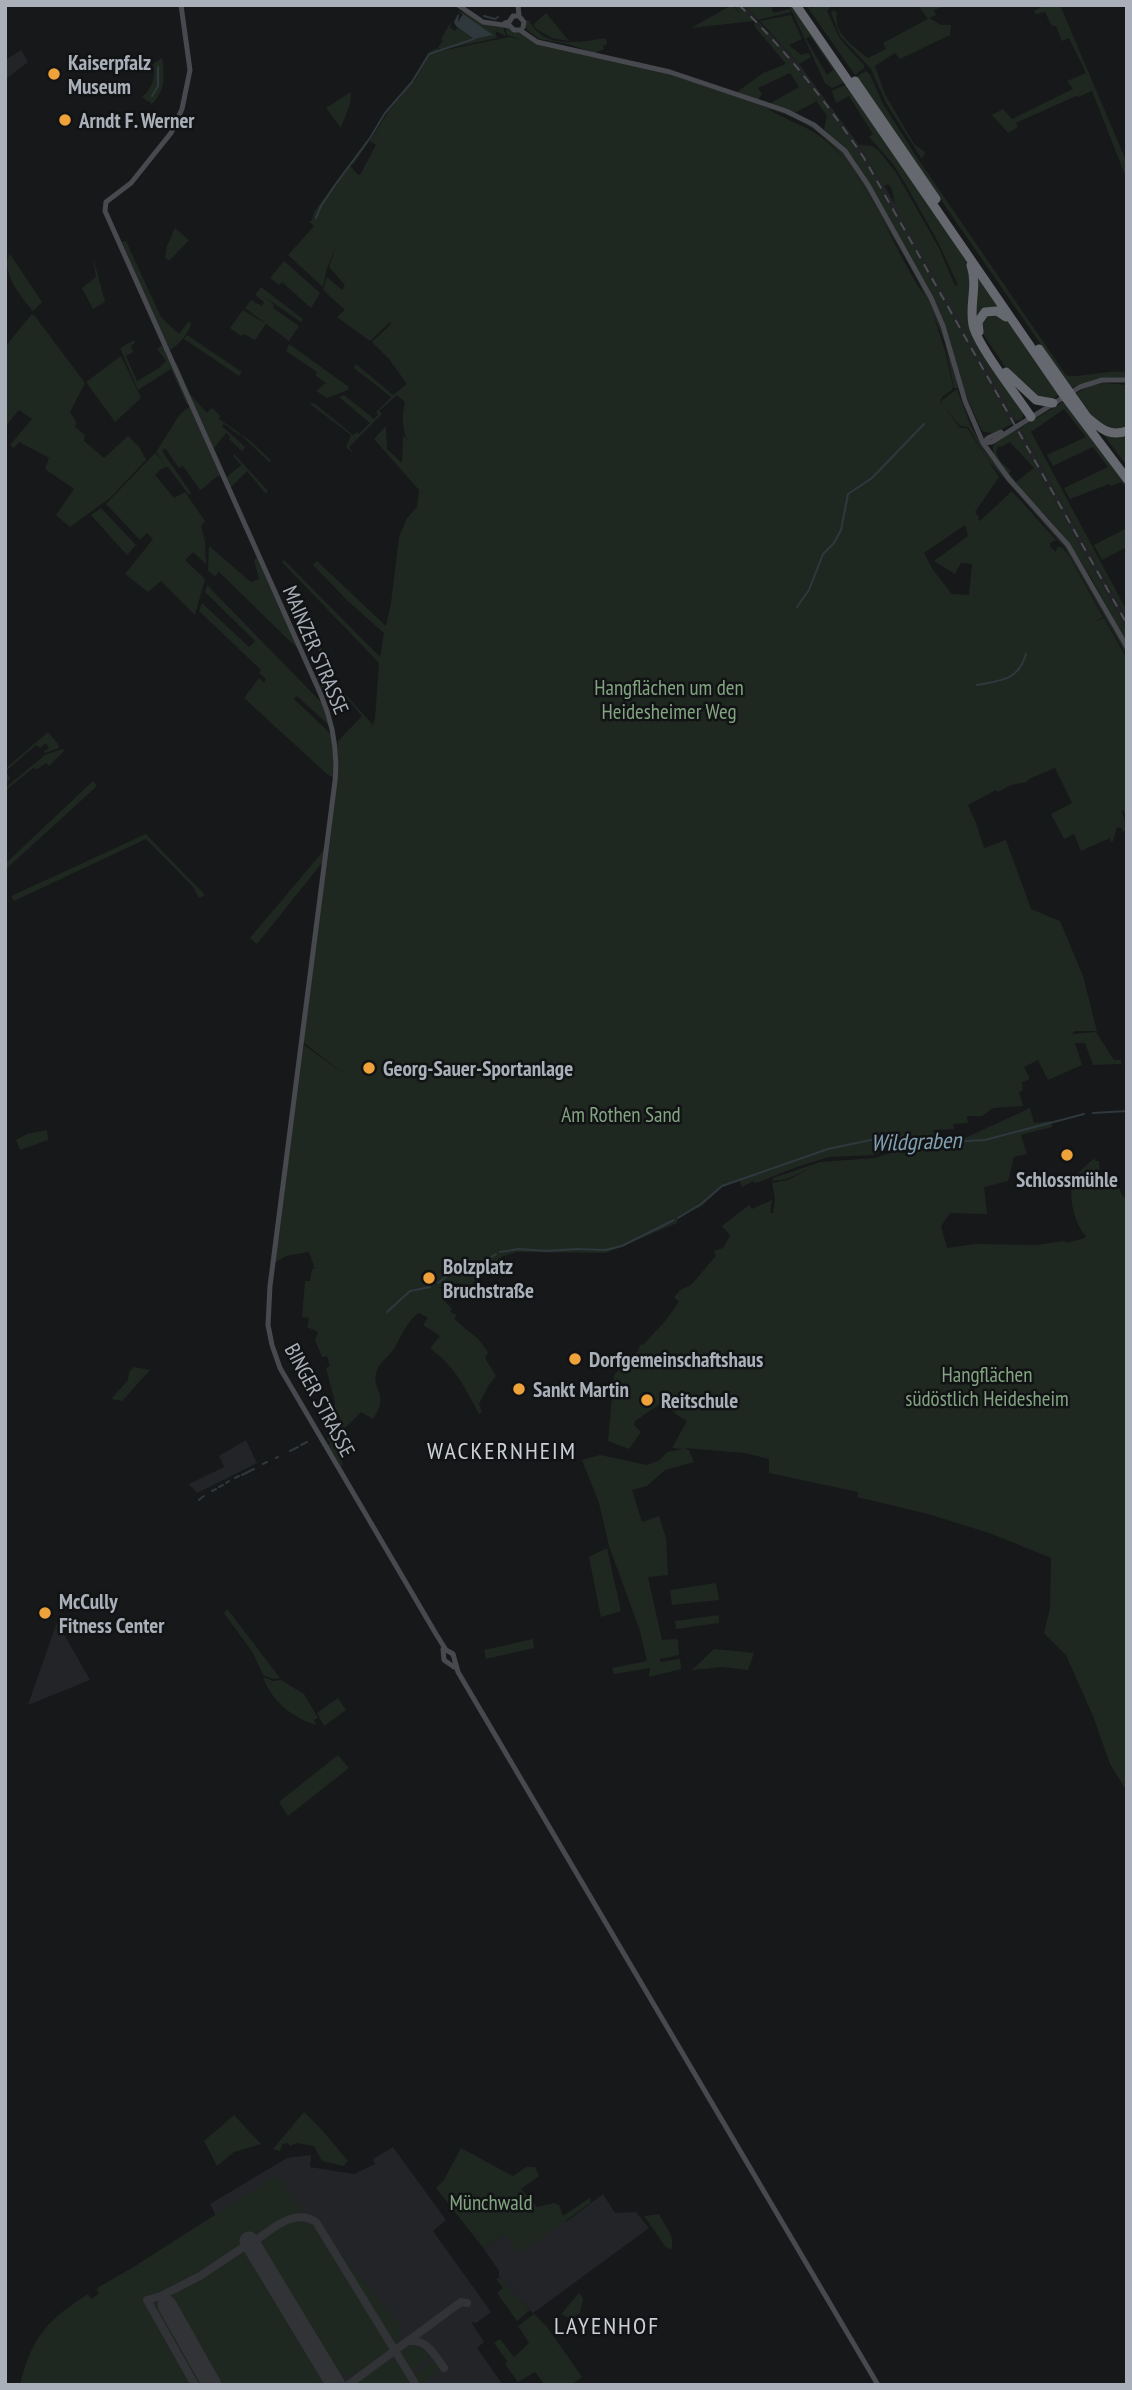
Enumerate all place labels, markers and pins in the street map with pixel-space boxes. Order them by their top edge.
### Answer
place label: Kaiserpfalz Museum [68,49,151,100]
marker: Kaiserpfalz Museum [46,66,62,82]
place label: Arndt F. Werner [78,107,195,134]
marker: Arndt F. Werner [57,112,73,128]
place label: Georg-Sauer-Sportanlage [383,1055,573,1082]
marker: Georg-Sauer-Sportanlage [361,1060,377,1076]
marker: Schlossmühle [1059,1147,1075,1163]
place label: Schlossmühle [1016,1166,1118,1193]
place label: Bolzplatz Bruchstraße [443,1253,534,1304]
marker: Bolzplatz Bruchstraße [421,1270,437,1286]
place label: Dorfgemeinschaftshaus [589,1346,763,1373]
marker: Dorfgemeinschaftshaus [567,1351,583,1367]
place label: Sankt Martin [533,1376,629,1403]
marker: Sankt Martin [511,1381,527,1397]
place label: Reitschule [661,1387,738,1414]
marker: Reitschule [639,1392,655,1408]
place label: McCully Fitness Center [59,1588,165,1639]
marker: McCully Fitness Center [37,1605,53,1621]

